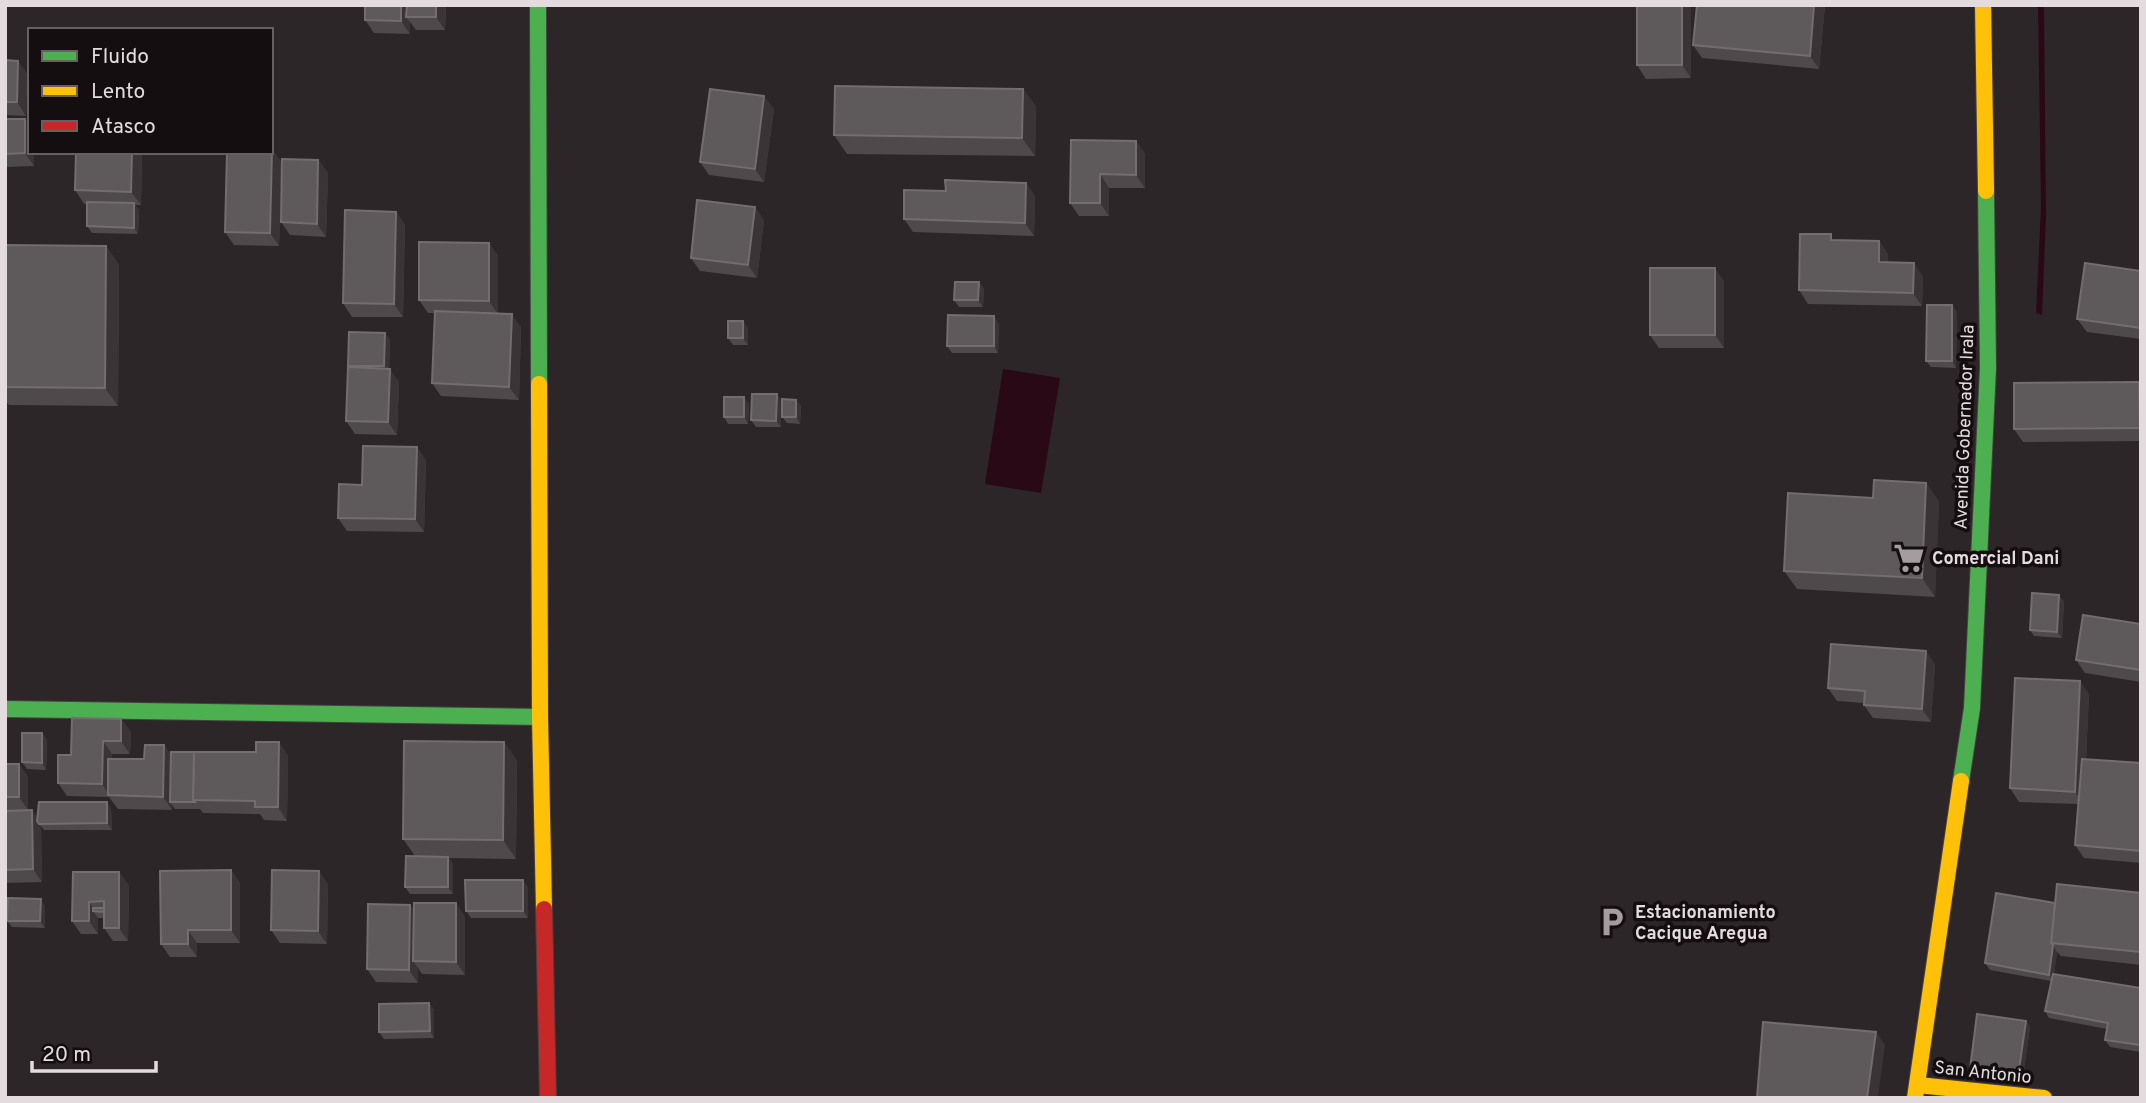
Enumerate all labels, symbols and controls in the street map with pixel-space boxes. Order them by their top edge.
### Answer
legend [28,28,273,154]
text: Fluido [91,44,149,71]
text: Lento [91,79,145,106]
text: Atasco [91,114,156,141]
street label: Avenida Gobernador Irala [1950,324,1981,530]
supermarket icon: Comercial Dani [1892,541,1926,575]
place label: Comercial Dani [1932,548,2059,571]
place label: Estacionamiento Cacique Aregua [1635,902,1776,946]
parking icon: Estacionamiento Cacique Aregua [1595,905,1629,939]
scale bar [32,1030,156,1074]
text: 20 m [42,1042,91,1069]
street label: San Antonio [1933,1057,2033,1090]

